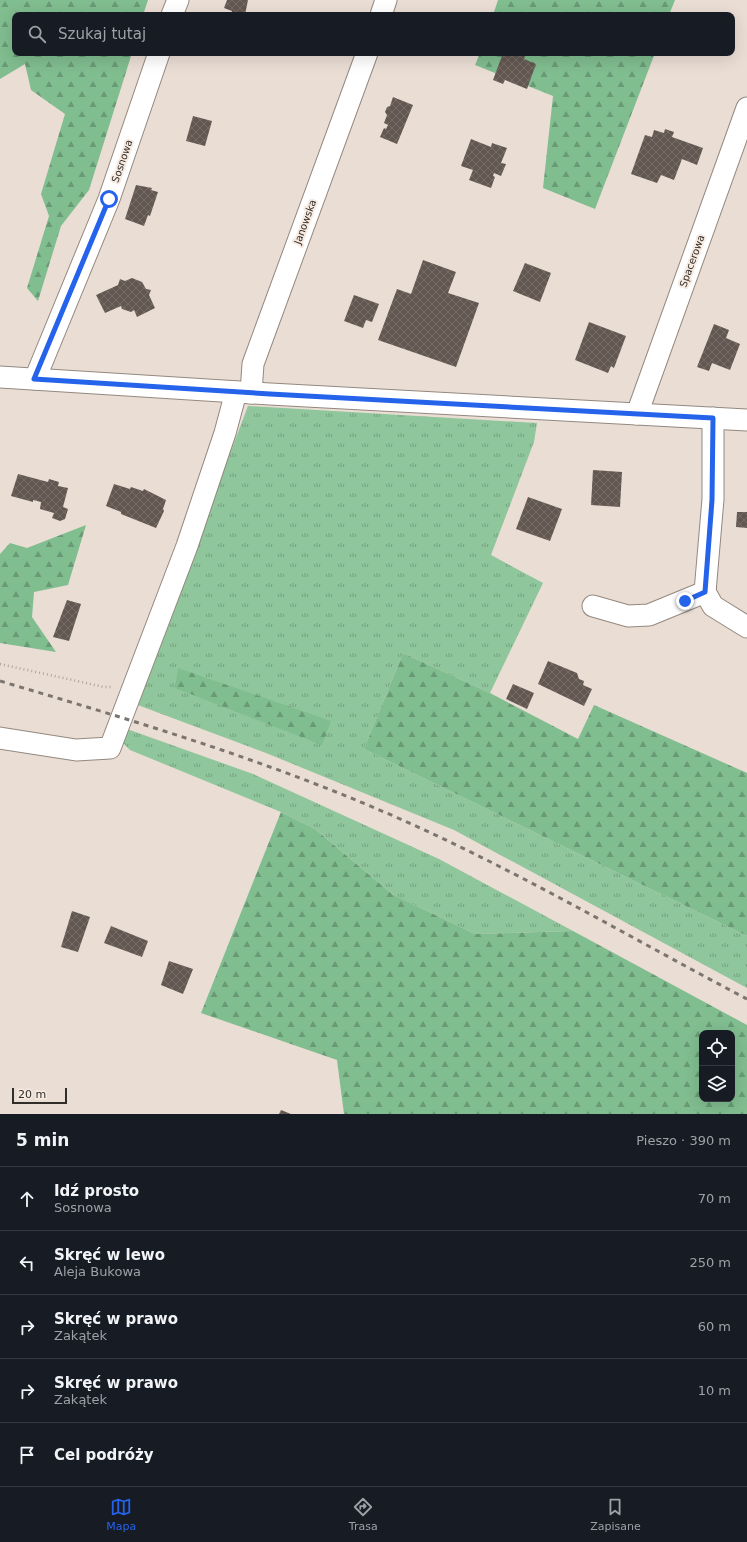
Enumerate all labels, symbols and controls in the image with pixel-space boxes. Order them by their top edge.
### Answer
search box [12,12,735,56]
icon: search [26,23,48,45]
text: Szukaj tutaj [58,25,146,43]
street label: Sosnowa [110,138,134,184]
route start [100,190,118,208]
street label: Janowska [292,198,318,247]
street label: Spacerowa [677,233,707,289]
route end [676,592,694,610]
map controls [699,1030,735,1102]
button: locate [699,1030,735,1066]
button: layers [699,1066,735,1102]
scale bar [12,1086,67,1105]
text: 20 m [18,1088,46,1101]
text: 5 min [16,1130,69,1150]
text: Pieszo · 390 m [636,1133,731,1148]
text: Idź prosto [54,1182,139,1200]
icon: ahead [16,1188,38,1210]
text: 70 m [698,1191,731,1206]
text: Sosnowa [54,1200,112,1215]
text: Skręć w lewo [54,1246,165,1264]
icon: left [16,1252,38,1274]
text: 250 m [689,1255,731,1270]
text: Aleja Bukowa [54,1264,141,1279]
text: Skręć w prawo [54,1310,178,1328]
icon: right [16,1316,38,1338]
text: 60 m [698,1319,731,1334]
text: Zakątek [54,1328,107,1343]
text: Skręć w prawo [54,1374,178,1392]
icon: right [16,1380,38,1402]
text: 10 m [698,1383,731,1398]
text: Zakątek [54,1392,107,1407]
icon: arrive [16,1444,38,1466]
text: Cel podróży [54,1446,154,1464]
tab: Mapa [106,1496,136,1533]
tab: Trasa [349,1496,378,1533]
tab: Zapisane [590,1496,641,1533]

